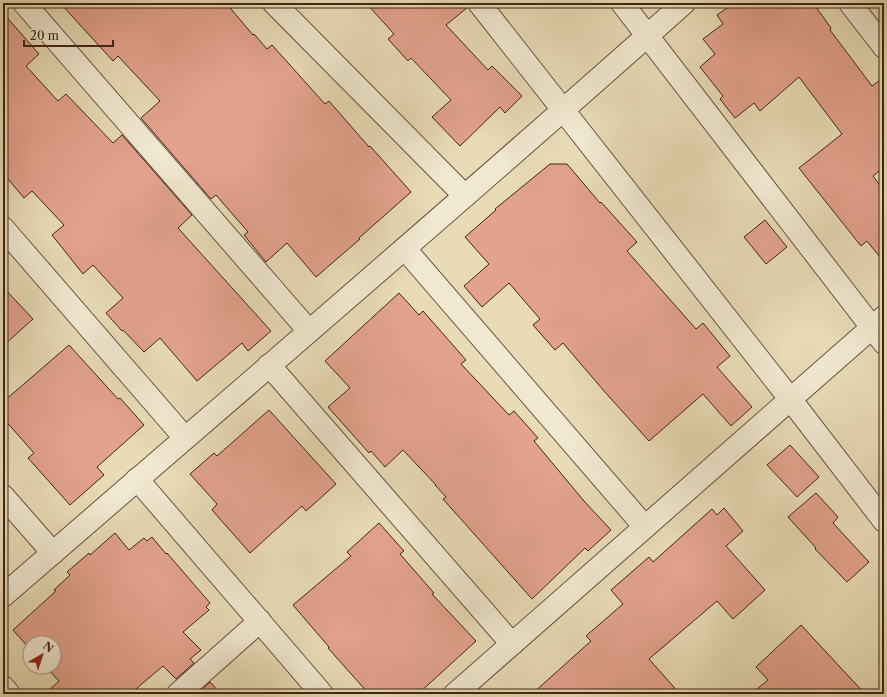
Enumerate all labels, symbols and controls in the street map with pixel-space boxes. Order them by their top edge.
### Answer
scale bar [24,22,113,48]
text: 20 m [30,28,59,43]
north arrow [22,635,62,675]
text: N [40,639,57,656]

